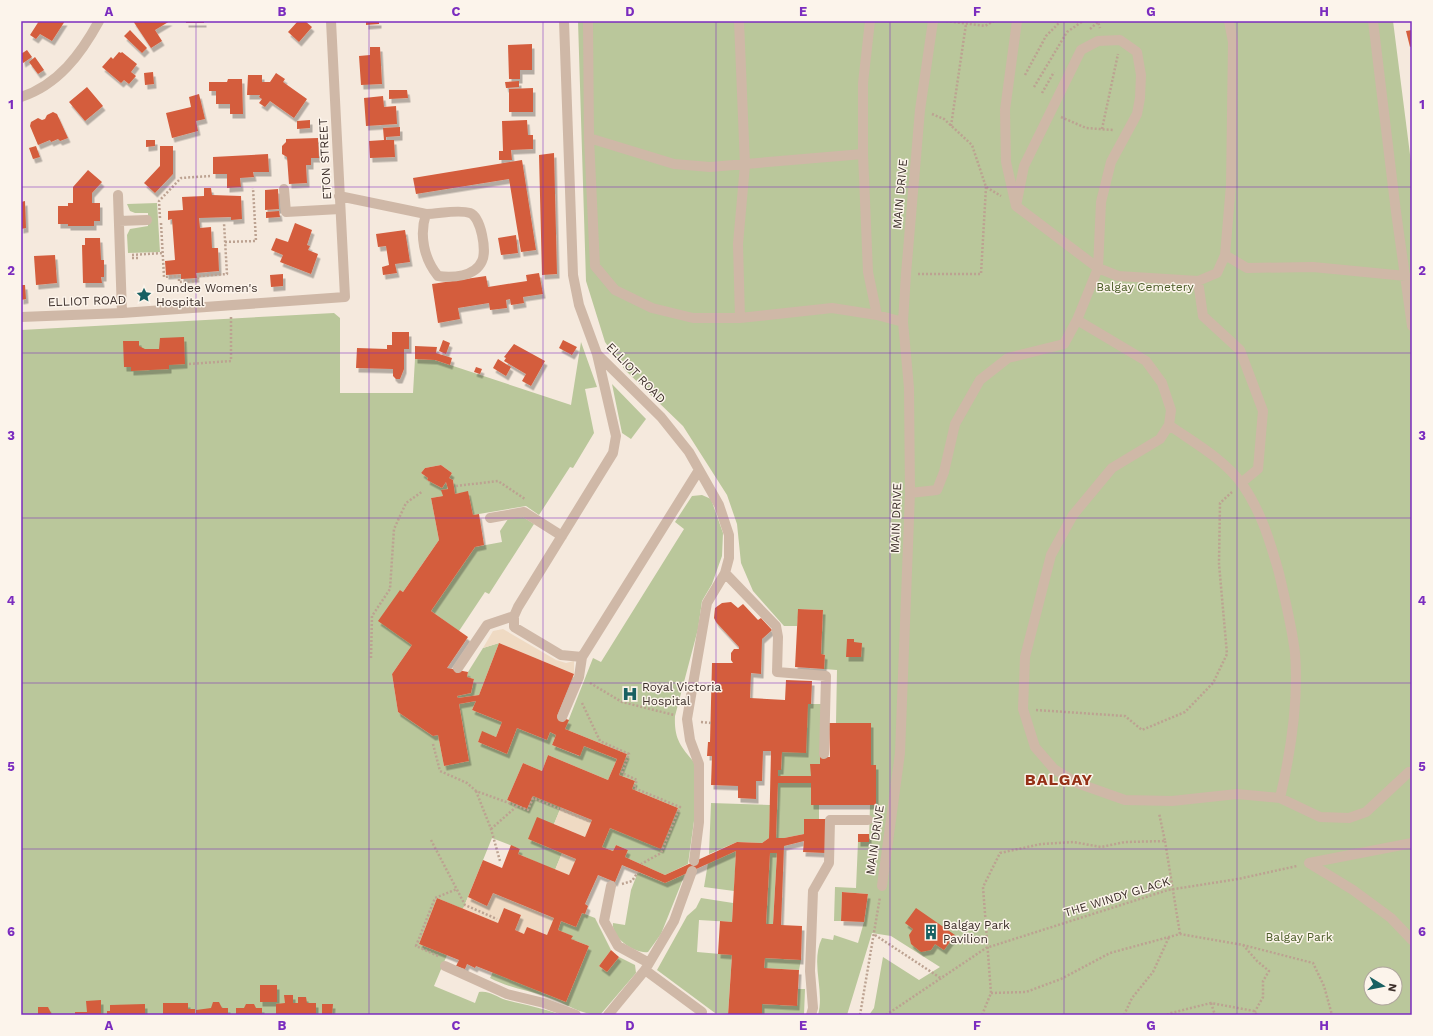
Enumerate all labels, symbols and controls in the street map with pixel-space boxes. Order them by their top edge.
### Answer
text: A [105,4,114,19]
text: B [278,4,287,19]
text: C [452,4,461,19]
text: D [625,4,635,19]
text: E [799,4,807,19]
text: F [973,4,981,19]
text: G [1146,4,1156,19]
text: H [1319,4,1329,19]
text: 1 [8,97,14,112]
text: 1 [1419,97,1425,112]
street label: ETON STREET [316,118,334,200]
street label: MAIN DRIVE [890,158,910,230]
text: 2 [7,263,15,278]
text: 2 [1418,263,1426,278]
park label: Balgay Cemetery [1096,280,1195,294]
place label: Dundee Women's Hospital [156,281,257,309]
place icon: Dundee Women's Hospital [135,286,153,304]
street label: ELLIOT ROAD [48,293,126,309]
street label: ELLIOT ROAD [604,340,668,406]
text: 3 [7,428,15,443]
text: 3 [1418,428,1426,443]
street label: MAIN DRIVE [888,482,904,553]
text: 4 [7,593,16,608]
text: 4 [1418,593,1427,608]
place label: Royal Victoria Hospital [642,680,722,708]
hospital icon: Royal Victoria Hospital [621,685,639,703]
text: 5 [7,759,15,774]
text: 5 [1418,759,1426,774]
district label: BALGAY [1025,770,1093,789]
street label: MAIN DRIVE [863,804,887,876]
street label: THE WINDY GLACK [1062,874,1172,920]
place label: Balgay Park Pavilion [943,918,1010,946]
building icon: Balgay Park Pavilion [922,923,940,941]
text: 6 [7,924,15,939]
text: 6 [1418,924,1426,939]
park label: Balgay Park [1266,930,1333,944]
north arrow [1363,966,1403,1006]
text: N [1385,983,1399,993]
text: A [105,1018,114,1033]
text: B [278,1018,287,1033]
text: C [452,1018,461,1033]
text: D [625,1018,635,1033]
text: E [799,1018,807,1033]
text: F [973,1018,981,1033]
text: G [1146,1018,1156,1033]
text: H [1319,1018,1329,1033]

